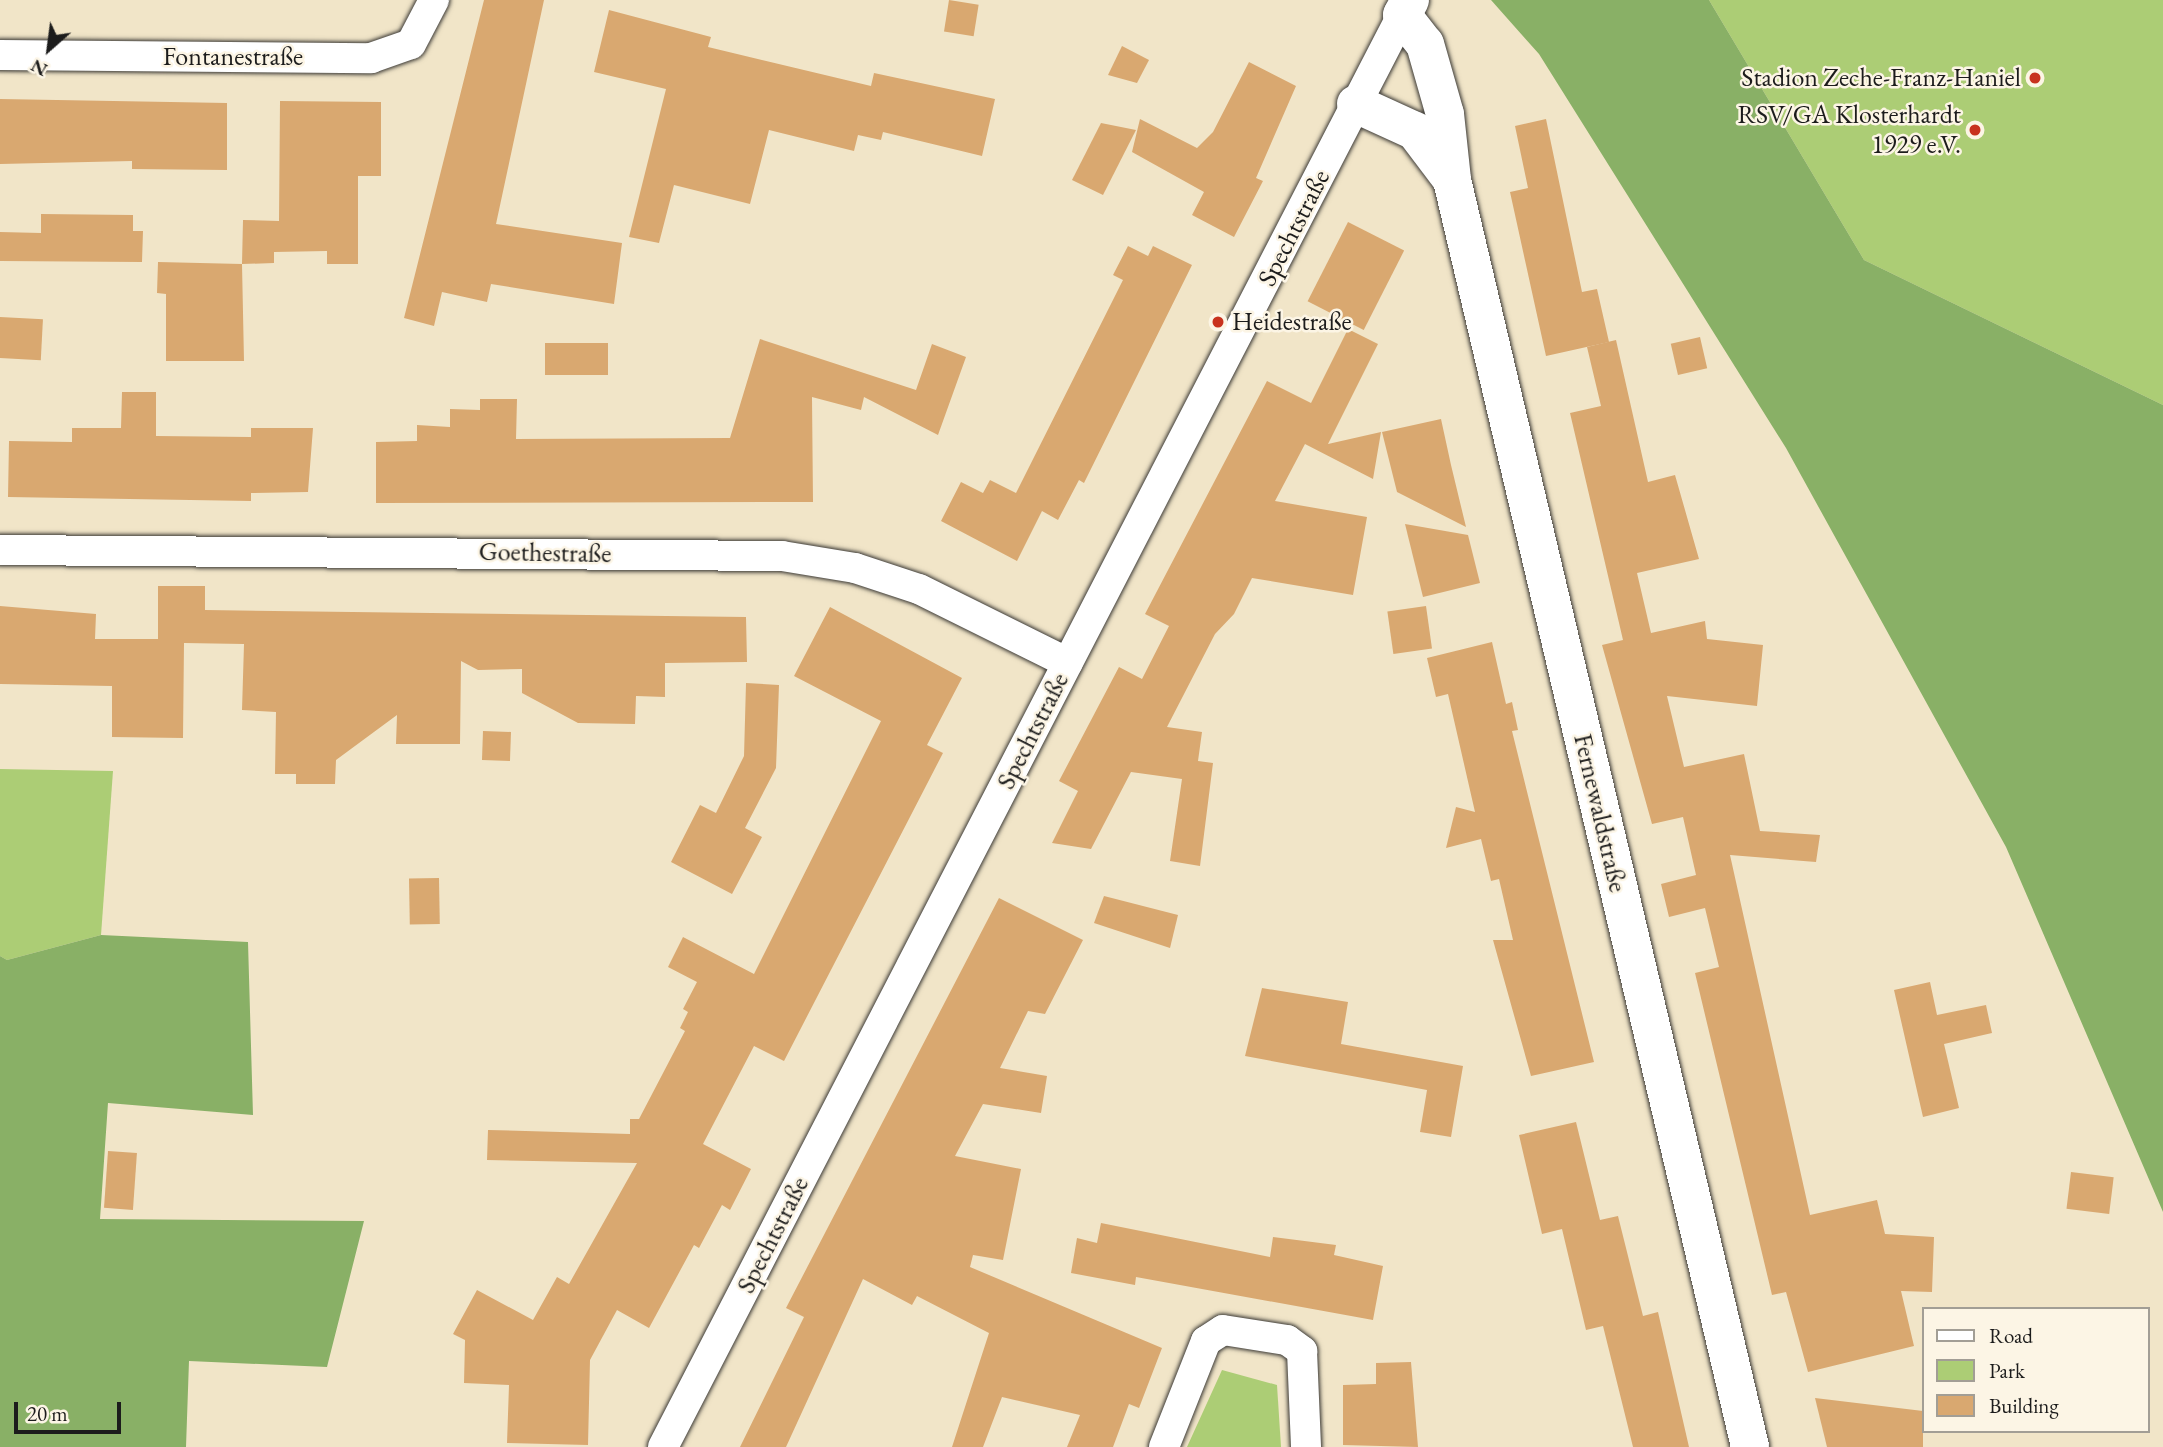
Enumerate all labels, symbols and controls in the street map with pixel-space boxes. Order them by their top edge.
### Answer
north arrow [14,14,84,84]
street label: Fontanestraße [163,41,303,73]
text: N [26,53,52,83]
place label: Stadion Zeche-Franz-Haniel [1741,62,2021,94]
marker: Stadion Zeche-Franz-Haniel [2027,70,2043,86]
place label: RSV/GA Klosterhardt 1929 e.V. [1737,99,1961,160]
marker: RSV/GA Klosterhardt 1929 e.V. [1967,122,1983,138]
street label: Spechtstraße [1251,165,1337,291]
place label: Heidestraße [1232,306,1352,338]
marker: Heidestraße [1210,314,1226,330]
street label: Goethestraße [478,536,612,570]
street label: Spechtstraße [990,668,1076,794]
street label: Fernewaldstraße [1567,731,1633,895]
street label: Spechtstraße [730,1172,816,1298]
legend [1922,1307,2149,1433]
text: Road [1989,1322,2033,1349]
text: Park [1989,1357,2025,1384]
scale bar [18,1388,124,1432]
text: Building [1989,1392,2059,1419]
text: 20 m [27,1400,68,1427]

